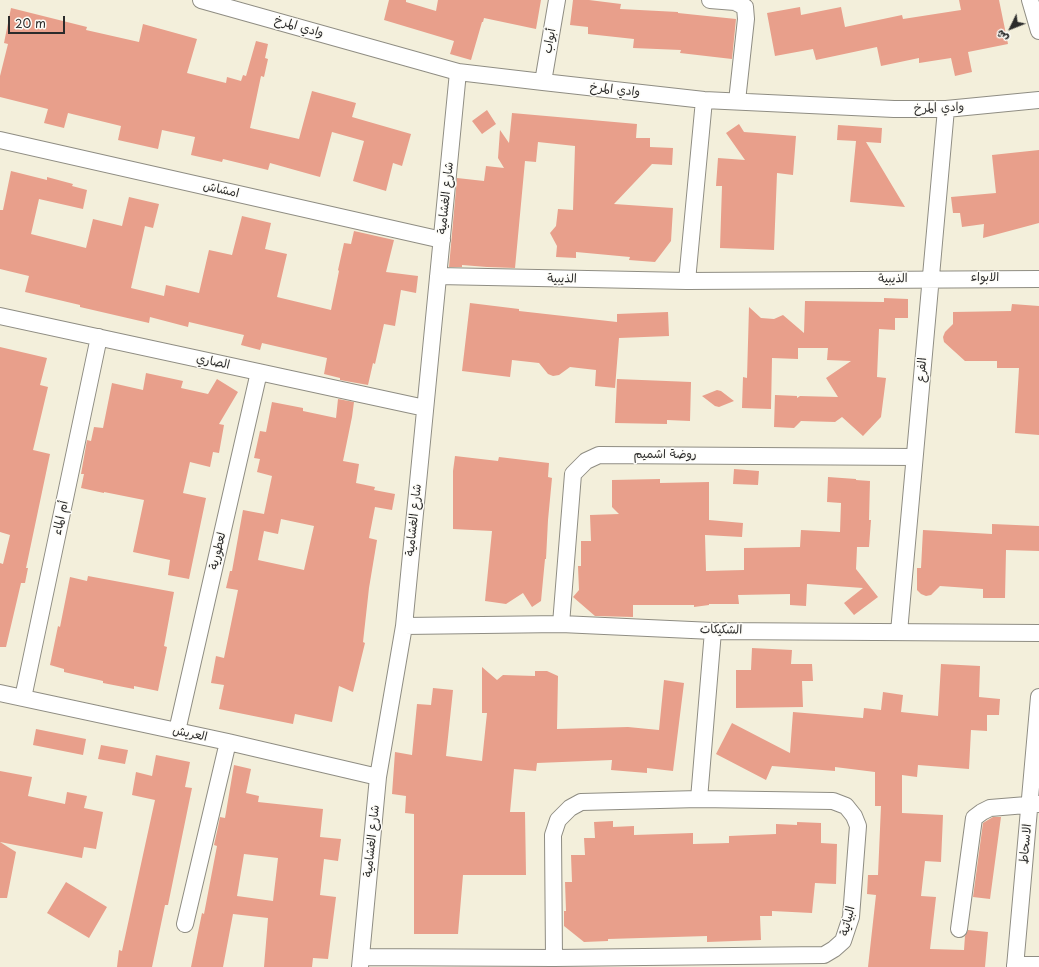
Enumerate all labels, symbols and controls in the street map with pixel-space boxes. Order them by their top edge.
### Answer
scale bar [10,8,67,34]
north arrow [991,8,1031,48]
street label: وادي المرخ [273,13,325,41]
text: 20 m [15,14,46,32]
text: ش [992,26,1012,47]
street label: أبواب [541,27,559,55]
street label: وادي المرخ [589,80,641,100]
street label: وادي المرخ [914,100,964,116]
street label: شارع الغشامية [435,161,457,235]
street label: امشاش [202,179,240,201]
street label: الابواء [971,271,999,285]
street label: الذيبية [547,272,577,286]
street label: الذيبية [878,272,908,286]
street label: الصاري [195,351,231,373]
street label: الفرع [914,357,930,383]
street label: روضة اشميم [633,448,697,462]
street label: شارع الغشامية [403,483,425,557]
street label: أم الماء [50,499,72,537]
street label: لعطورية [207,531,229,571]
street label: الشكيكات [700,622,742,638]
street label: العريش [171,723,209,745]
street label: شارع الغشامية [361,804,383,878]
street label: الاسحاط [1017,823,1035,865]
street label: البياتية [838,905,858,937]

